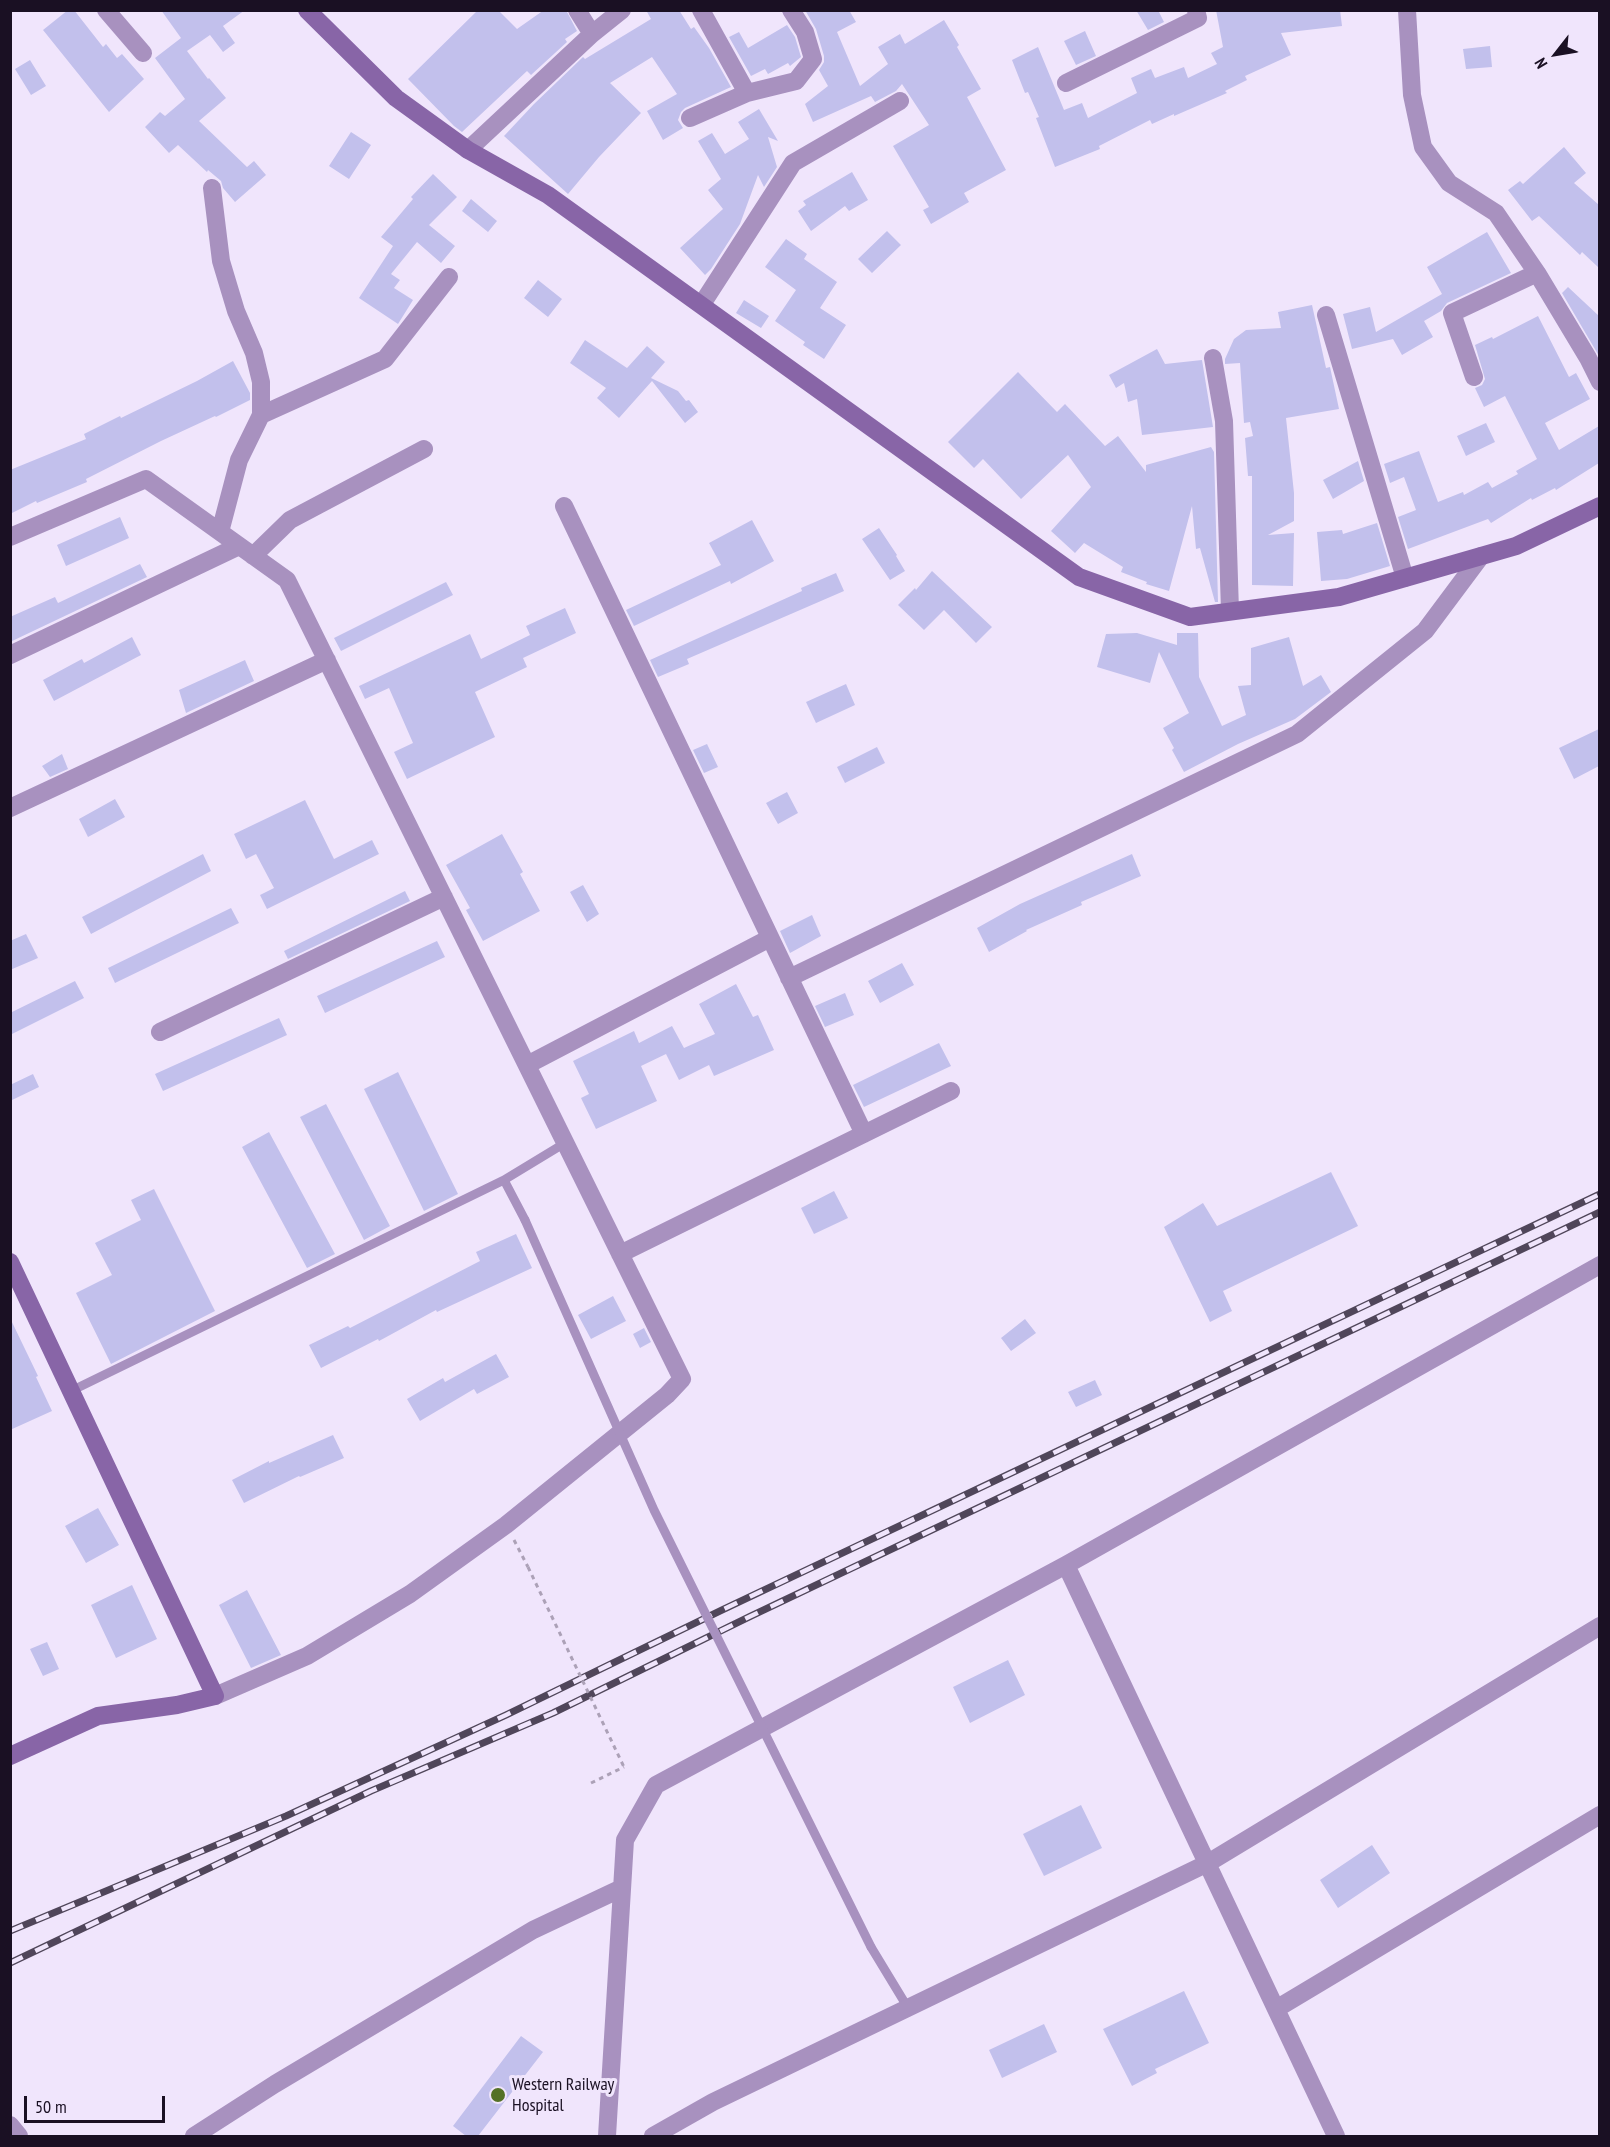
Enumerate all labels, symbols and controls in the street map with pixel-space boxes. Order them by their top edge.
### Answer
north arrow [1526,24,1586,84]
text: N [1530,54,1551,72]
place label: Western Railway Hospital [512,2074,614,2116]
scale bar [27,2084,168,2122]
marker: Western Railway Hospital [489,2086,507,2104]
text: 50 m [35,2095,67,2118]

